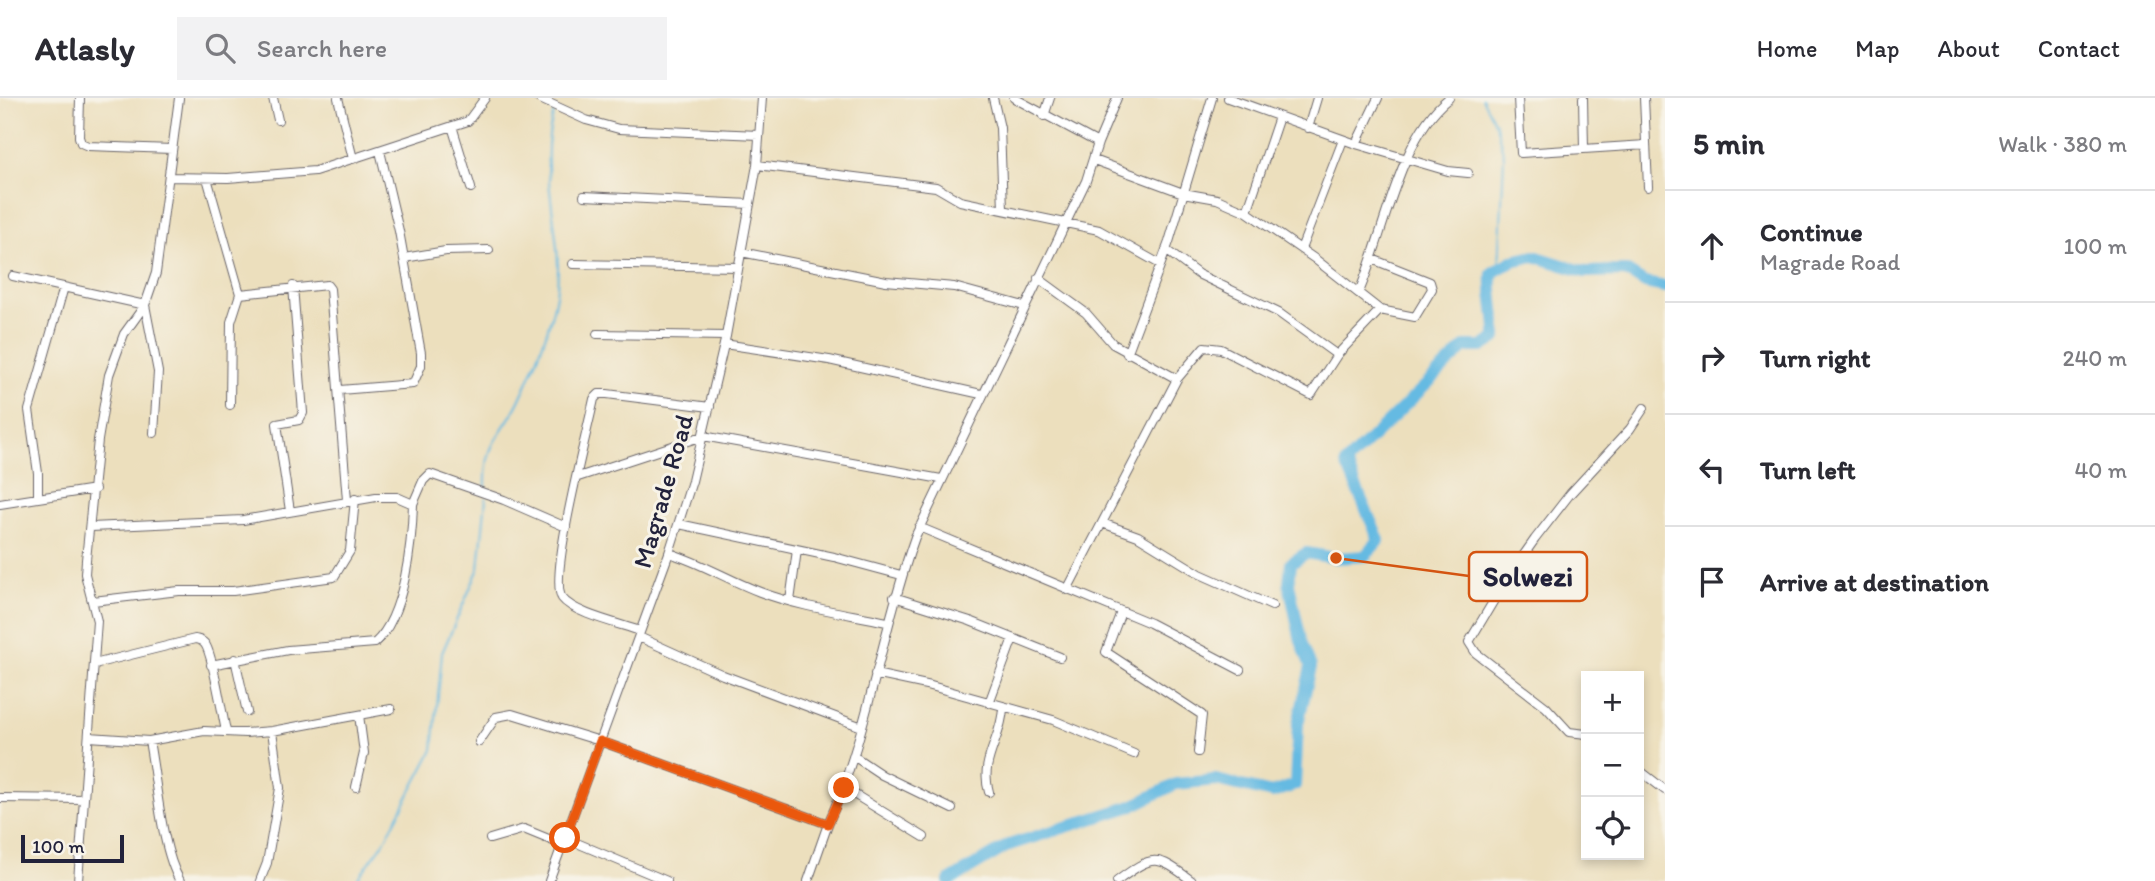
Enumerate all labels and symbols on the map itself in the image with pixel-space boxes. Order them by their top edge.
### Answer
street label: Magrade Road [626,410,700,572]
callout: Solwezi [1469,552,1587,601]
text: Solwezi [1483,559,1573,593]
route end [828,772,859,803]
route start [549,822,580,853]
scale bar [21,832,124,864]

